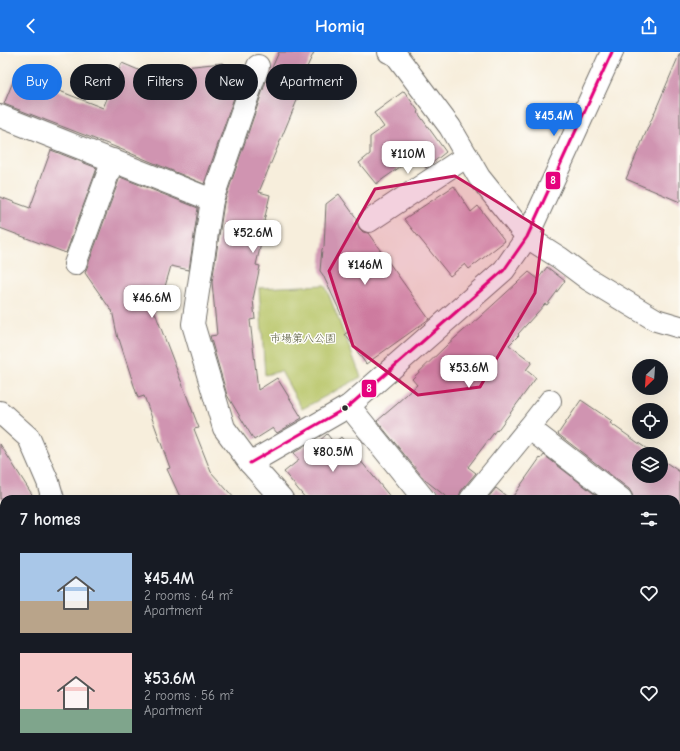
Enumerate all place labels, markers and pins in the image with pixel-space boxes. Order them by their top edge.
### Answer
pin: ¥45.4M [521,103,587,137]
pin: ¥110M [380,141,436,175]
pin: ¥52.6M [220,220,286,254]
pin: ¥146M [337,252,393,286]
pin: ¥46.6M [119,285,185,319]
pin: ¥53.6M [436,355,502,389]
unlabelled marker [340,403,350,413]
pin: ¥80.5M [300,439,366,473]

